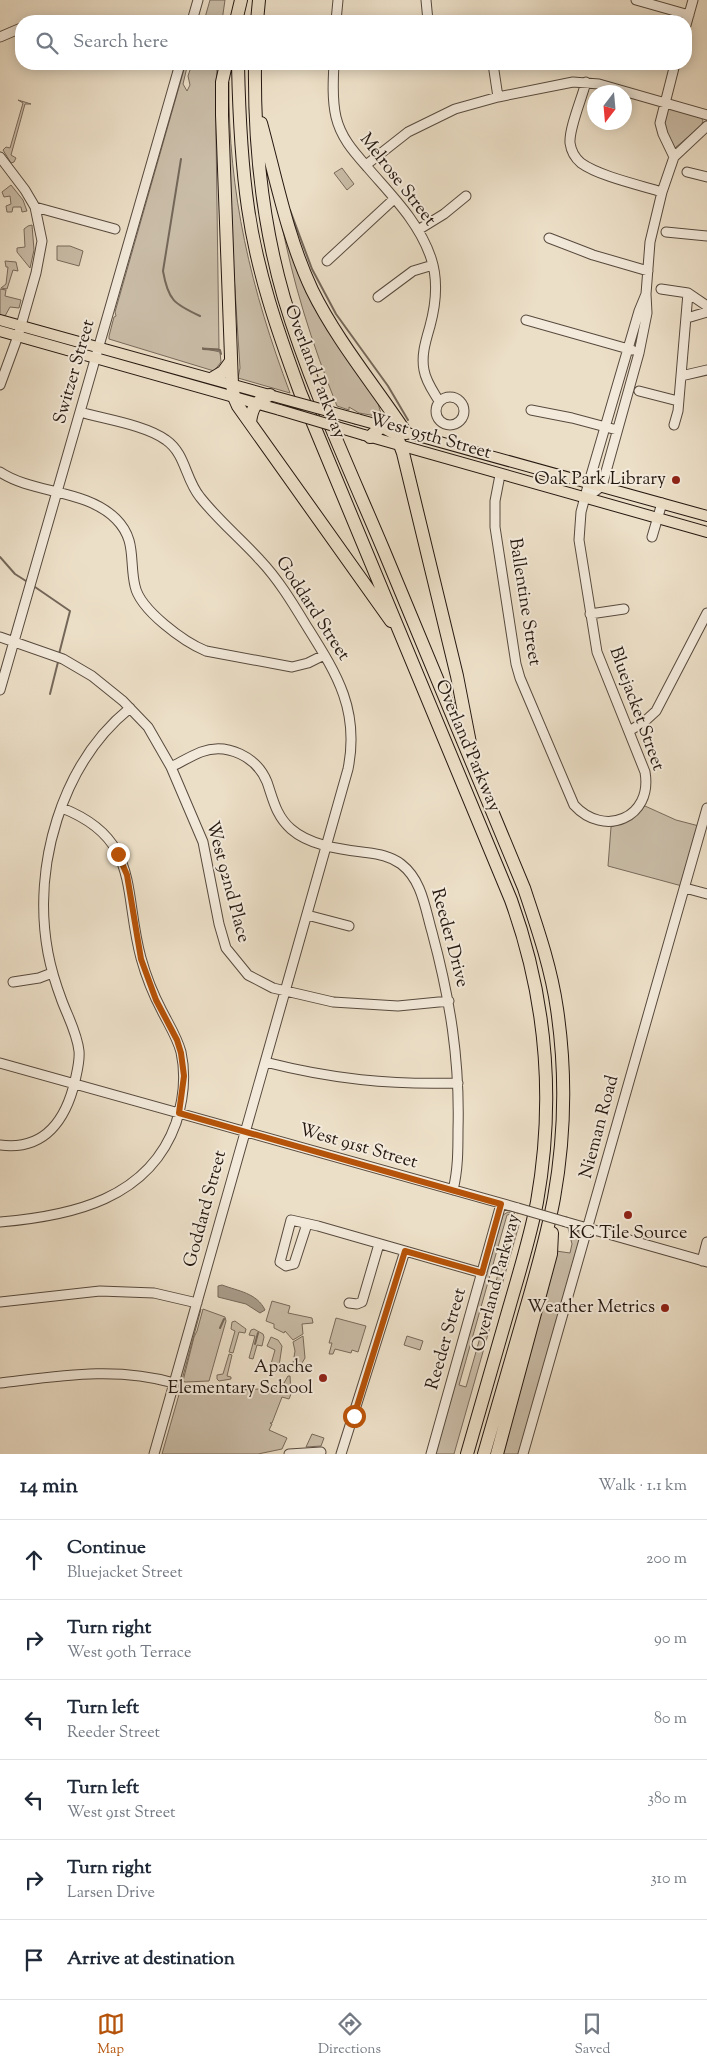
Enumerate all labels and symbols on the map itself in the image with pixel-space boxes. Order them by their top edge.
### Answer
north arrow [587,85,632,130]
street label: Melrose Street [352,128,442,232]
street label: Overland Parkway [276,301,352,443]
street label: Switzer Street [48,317,102,427]
street label: West 95th Street [366,407,494,467]
place label: Oak Park Library [534,467,666,493]
marker: Oak Park Library [670,474,682,486]
street label: Ballentine Street [501,536,547,668]
street label: Goddard Street [268,552,356,666]
street label: Bluejacket Street [602,643,670,775]
street label: Overland Parkway [427,676,507,816]
street label: West 92nd Place [198,818,256,946]
route end [107,843,130,866]
street label: Reeder Drive [423,886,475,990]
street label: Nieman Road [574,1073,626,1181]
street label: West 91st Street [296,1118,420,1176]
street label: Goddard Street [178,1148,234,1270]
marker: KC Tile Source [622,1209,634,1221]
street label: Overland Parkway [466,1211,528,1355]
place label: KC Tile Source [569,1221,687,1247]
street label: Reeder Street [420,1285,474,1393]
place label: Weather Metrics [527,1295,655,1321]
marker: Weather Metrics [659,1302,671,1314]
place label: Apache Elementary School [168,1355,313,1402]
marker: Apache Elementary School [317,1372,329,1384]
route start [343,1405,366,1428]

